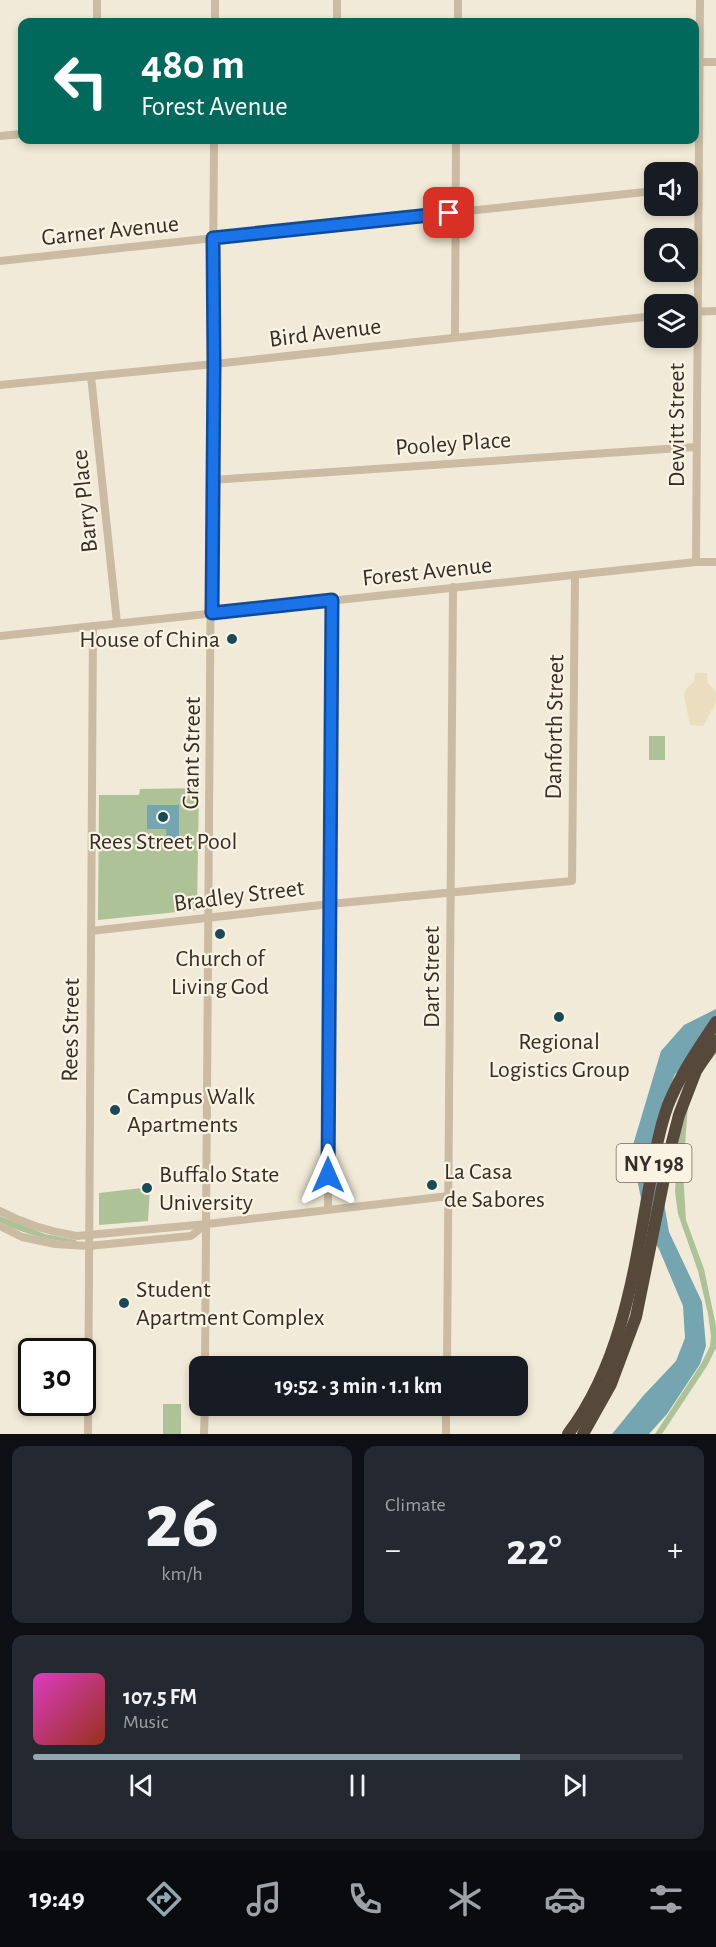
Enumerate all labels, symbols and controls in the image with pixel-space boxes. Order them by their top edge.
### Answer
icon: left [42,42,120,120]
text: 480 m [141,44,245,86]
text: Forest Avenue [141,93,288,120]
map controls [644,162,698,348]
button: sound [644,162,698,216]
pin [423,187,474,238]
icon: arrive [432,196,465,229]
street label: Garner Avenue [40,212,180,250]
button: search [644,228,698,282]
button: layers [644,294,698,348]
street label: Bird Avenue [268,314,383,352]
street label: Dewitt Street [665,363,689,487]
street label: Pooley Place [394,428,512,460]
street label: Barry Place [68,448,102,554]
street label: Forest Avenue [361,553,493,591]
place label: House of China [79,628,220,652]
marker: House of China [225,632,239,646]
street label: Danforth Street [542,654,568,800]
street label: Grant Street [179,696,205,810]
marker: Rees Street Pool [156,810,170,824]
place label: Rees Street Pool [89,830,237,854]
street label: Bradley Street [172,876,306,916]
street label: Dart Street [420,926,444,1028]
marker: Church of Living God [213,927,227,941]
place label: Church of Living God [171,947,269,999]
street label: Rees Street [58,978,84,1082]
marker: Regional Logistics Group [552,1010,566,1024]
place label: Regional Logistics Group [488,1030,630,1082]
place label: Campus Walk Apartments [127,1085,255,1137]
marker: Campus Walk Apartments [108,1103,122,1117]
position arrow [296,1143,360,1207]
road number: NY 198 [616,1144,692,1182]
place label: La Casa de Sabores [444,1160,545,1212]
place label: Buffalo State University [159,1163,279,1215]
marker: La Casa de Sabores [425,1178,439,1192]
marker: Buffalo State University [140,1181,154,1195]
place label: Student Apartment Complex [136,1278,325,1330]
marker: Student Apartment Complex [117,1296,131,1310]
speed limit sign: 30 [18,1338,96,1416]
text: 19:52 · 3 min · 1.1 km [275,1375,442,1397]
text: 26 [145,1484,219,1562]
text: Climate [385,1495,446,1515]
text: 22° [506,1528,562,1573]
text: − [385,1534,401,1567]
text: + [667,1534,683,1567]
text: km/h [161,1564,203,1584]
text: 107.5 FM [123,1686,197,1708]
text: Music [123,1712,169,1732]
icon: previous [125,1769,158,1802]
icon: pause [341,1769,374,1802]
icon: next [558,1769,591,1802]
icon: directions [143,1878,185,1920]
icon: music [243,1878,285,1920]
icon: phone [344,1878,386,1920]
icon: climate [444,1878,486,1920]
icon: car [544,1878,586,1920]
icon: filters [645,1878,687,1920]
text: 19:49 [29,1885,85,1912]

